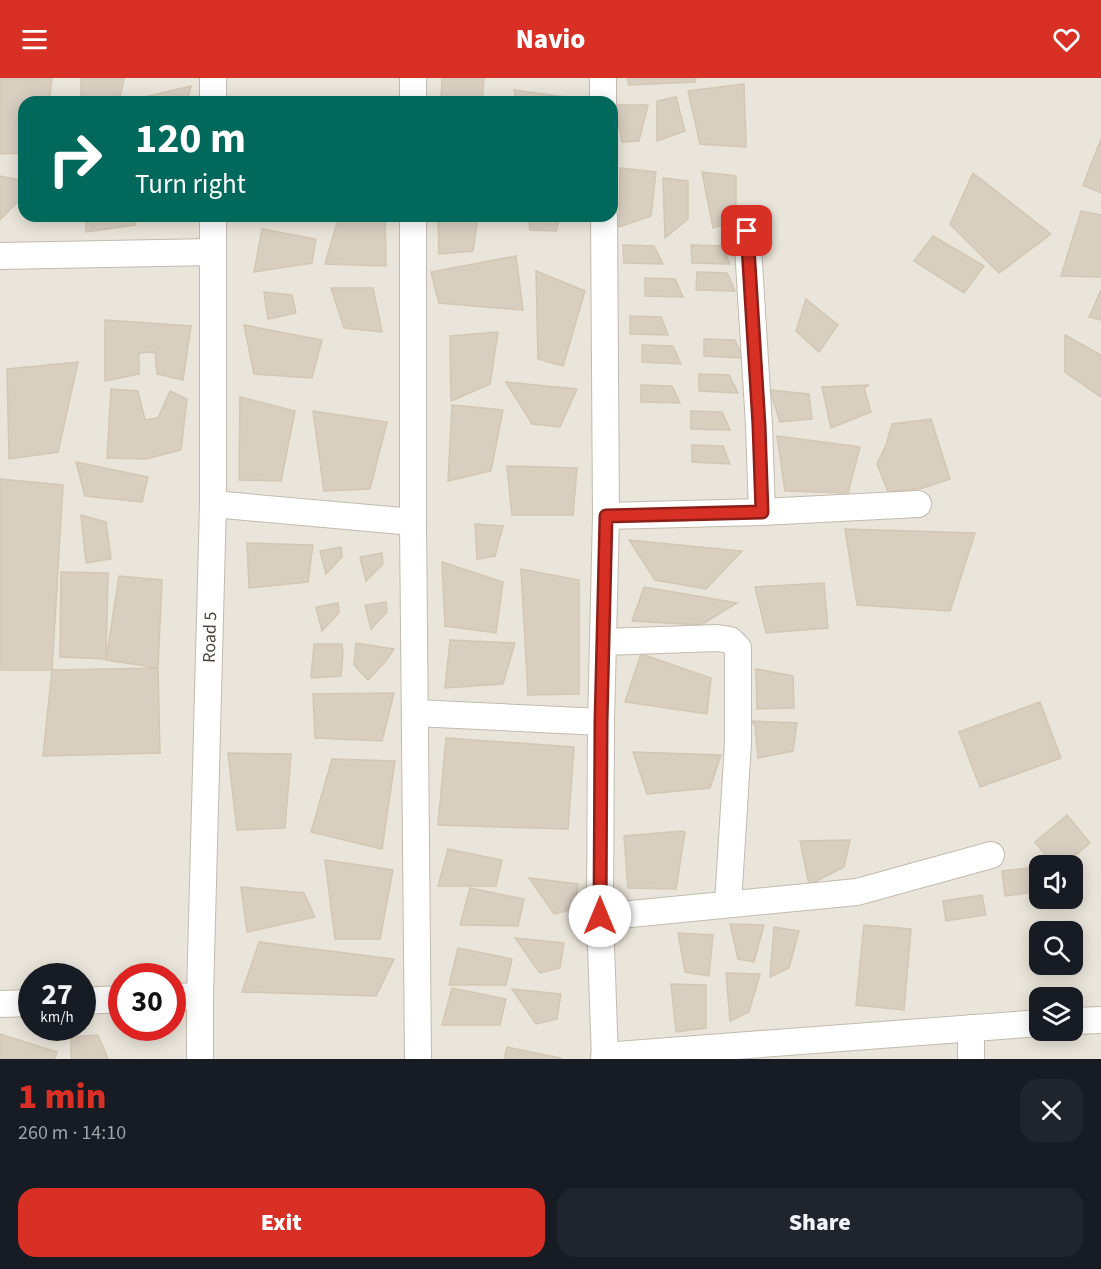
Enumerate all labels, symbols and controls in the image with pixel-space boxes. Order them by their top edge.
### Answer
text: Navio [516,20,585,59]
icon: menu [18,23,51,56]
icon: heart [1050,23,1083,56]
text: 120 m [135,109,246,169]
icon: right [36,120,114,198]
text: Turn right [135,165,246,204]
pin [721,205,772,256]
icon: arrive [730,214,763,247]
street label: Road 5 [197,611,223,663]
map controls [1029,855,1083,1041]
button: sound [1029,855,1083,909]
position arrow [568,884,632,948]
button: search [1029,921,1083,975]
speed limit sign: 30 [108,963,186,1041]
text: 27 [41,973,73,1016]
button: layers [1029,987,1083,1041]
text: km/h [40,1007,74,1028]
text: 1 min [18,1071,106,1122]
button: close [1020,1079,1083,1142]
text: 260 m · 14:10 [18,1119,126,1147]
button: Exit [18,1188,545,1257]
button: Share [557,1188,1083,1257]

